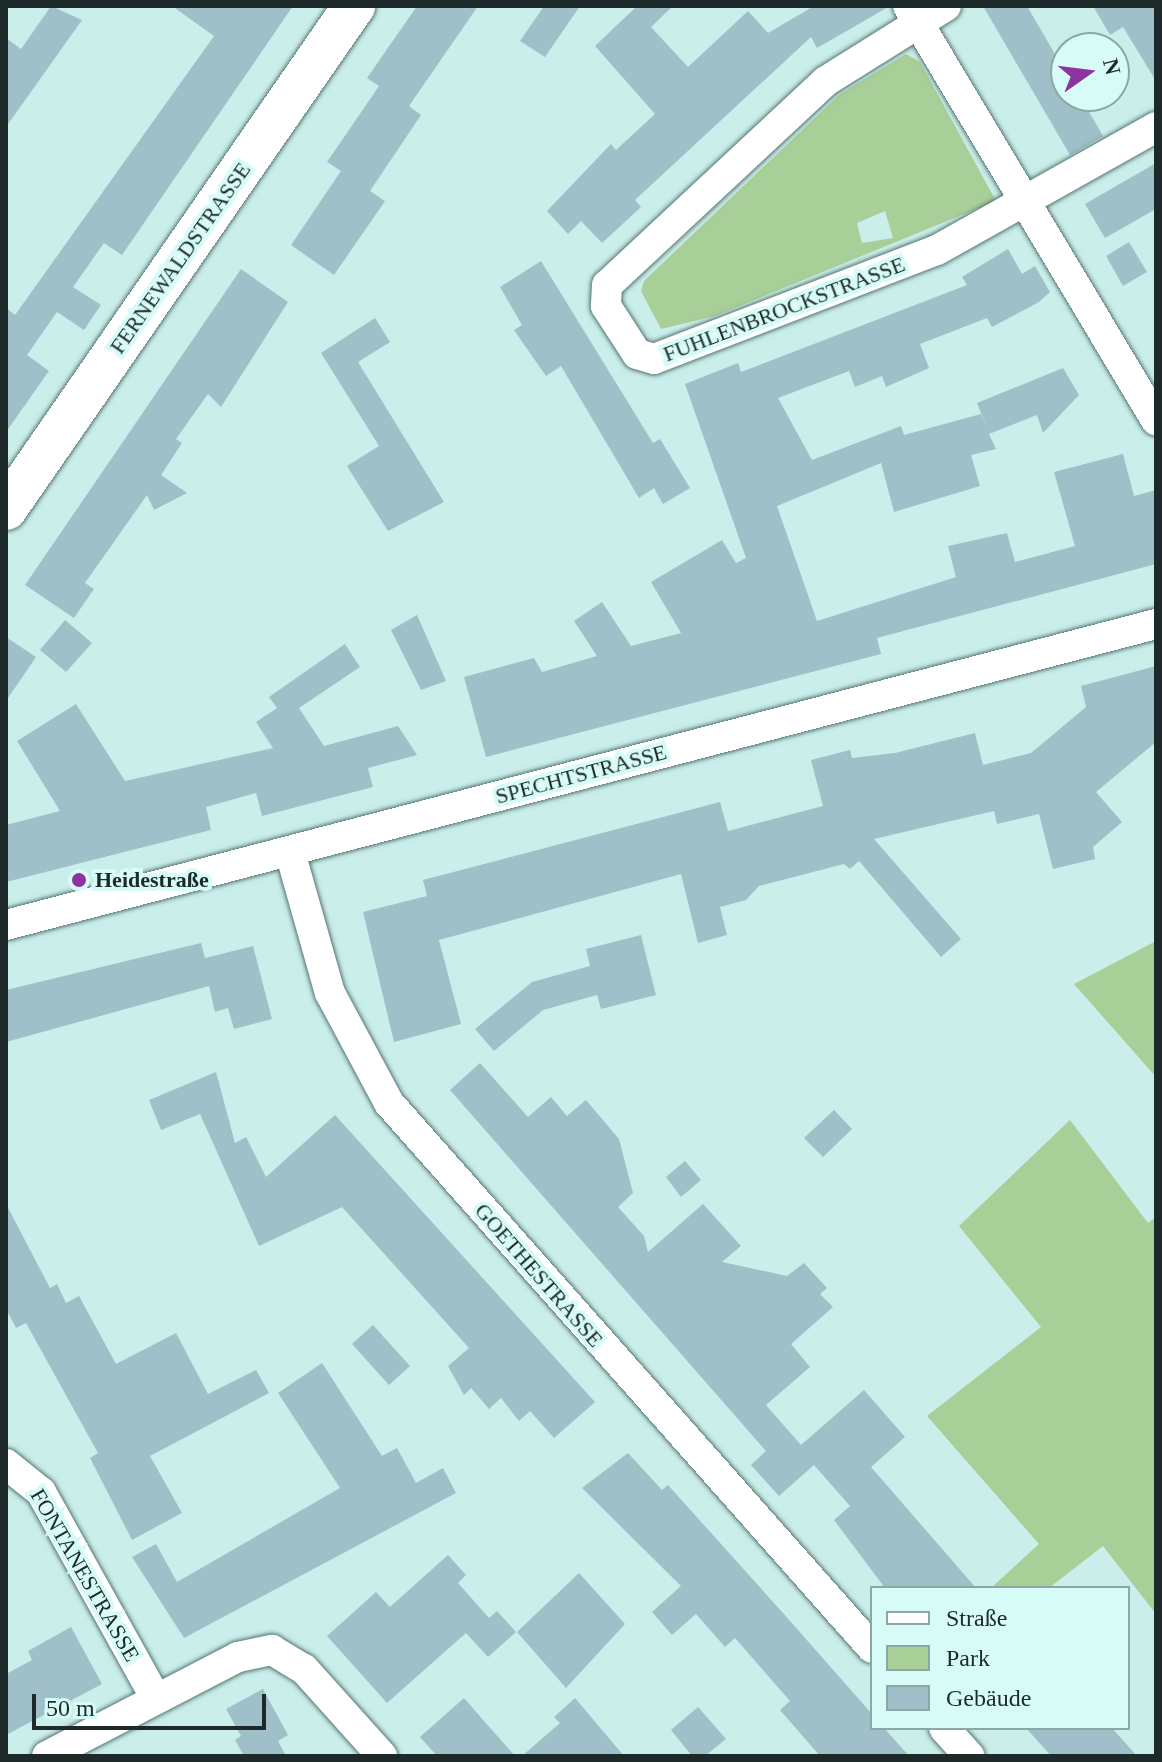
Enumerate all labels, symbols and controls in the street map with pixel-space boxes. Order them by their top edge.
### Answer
north arrow [1050,32,1130,112]
text: N [1098,56,1126,77]
street label: FERNEWALDSTRASSE [104,157,256,359]
street label: FUHLENBROCKSTRASSE [659,251,909,367]
street label: SPECHTSTRASSE [493,738,669,810]
place label: Heidestraße [95,867,209,893]
marker: Heidestraße [70,871,88,889]
street label: GOETHESTRASSE [469,1198,609,1352]
street label: FONTANESTRASSE [25,1484,145,1666]
legend [870,1586,1130,1730]
text: Straße [946,1605,1007,1631]
text: Park [946,1645,990,1671]
scale bar [36,1678,270,1728]
text: Gebäude [946,1685,1031,1711]
text: 50 m [46,1695,95,1721]

